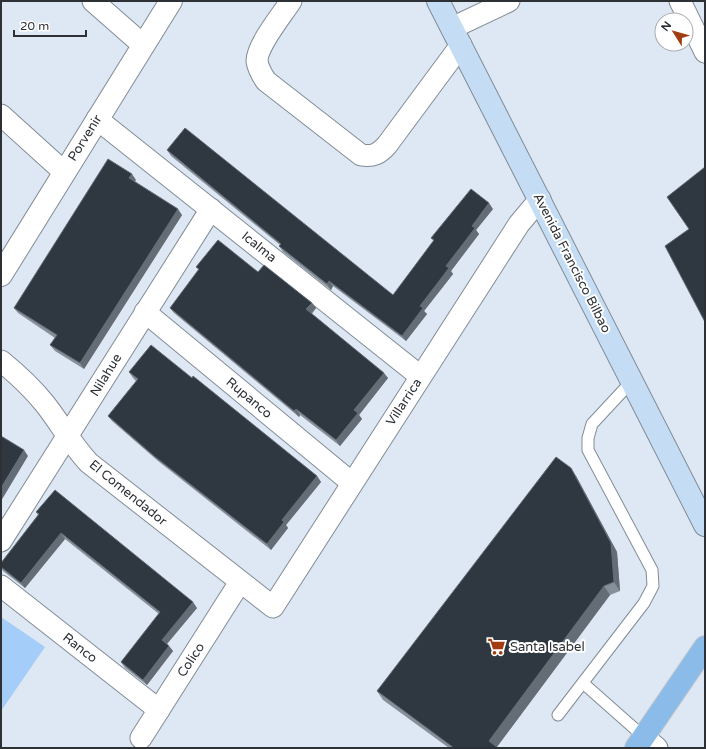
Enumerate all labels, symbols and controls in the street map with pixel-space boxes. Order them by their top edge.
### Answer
scale bar [14,12,86,38]
north arrow [654,12,694,52]
text: 20 m [20,19,49,33]
text: N [659,19,674,34]
street label: Porvenir [65,112,105,164]
street label: Avenida Francisco Bilbao [530,191,614,336]
street label: Icalma [238,228,280,266]
street label: Nilahue [87,351,125,399]
street label: Rupanco [223,374,275,422]
street label: Villarrica [383,375,425,429]
street label: El Comendador [86,457,170,529]
street label: Ranco [60,630,100,666]
supermarket icon: Santa Isabel [487,637,507,657]
place label: Santa Isabel [510,639,585,655]
street label: Colico [174,640,208,680]

